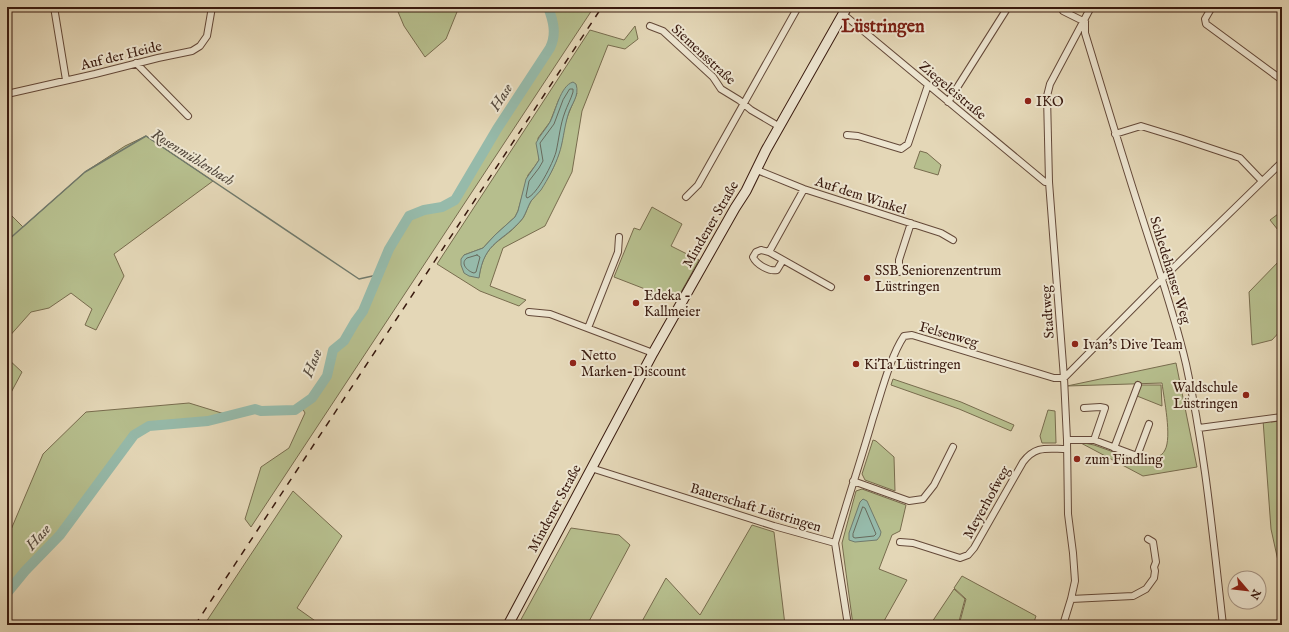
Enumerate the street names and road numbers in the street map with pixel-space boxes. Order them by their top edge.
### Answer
street label: Siemensstraße [667,20,740,89]
street label: Auf der Heide [78,37,164,75]
street label: Ziegeleistraße [915,57,990,125]
street label: Auf dem Winkel [812,172,909,219]
street label: Mindener Straße [679,177,743,271]
street label: Schledehauser Weg [1145,214,1195,327]
street label: Stadtweg [1037,284,1059,339]
street label: Felsenweg [917,318,981,352]
street label: Mindener Straße [524,461,586,556]
street label: Meyerhofweg [959,462,1015,542]
street label: Bauerschaft Lüstringen [688,479,824,537]

